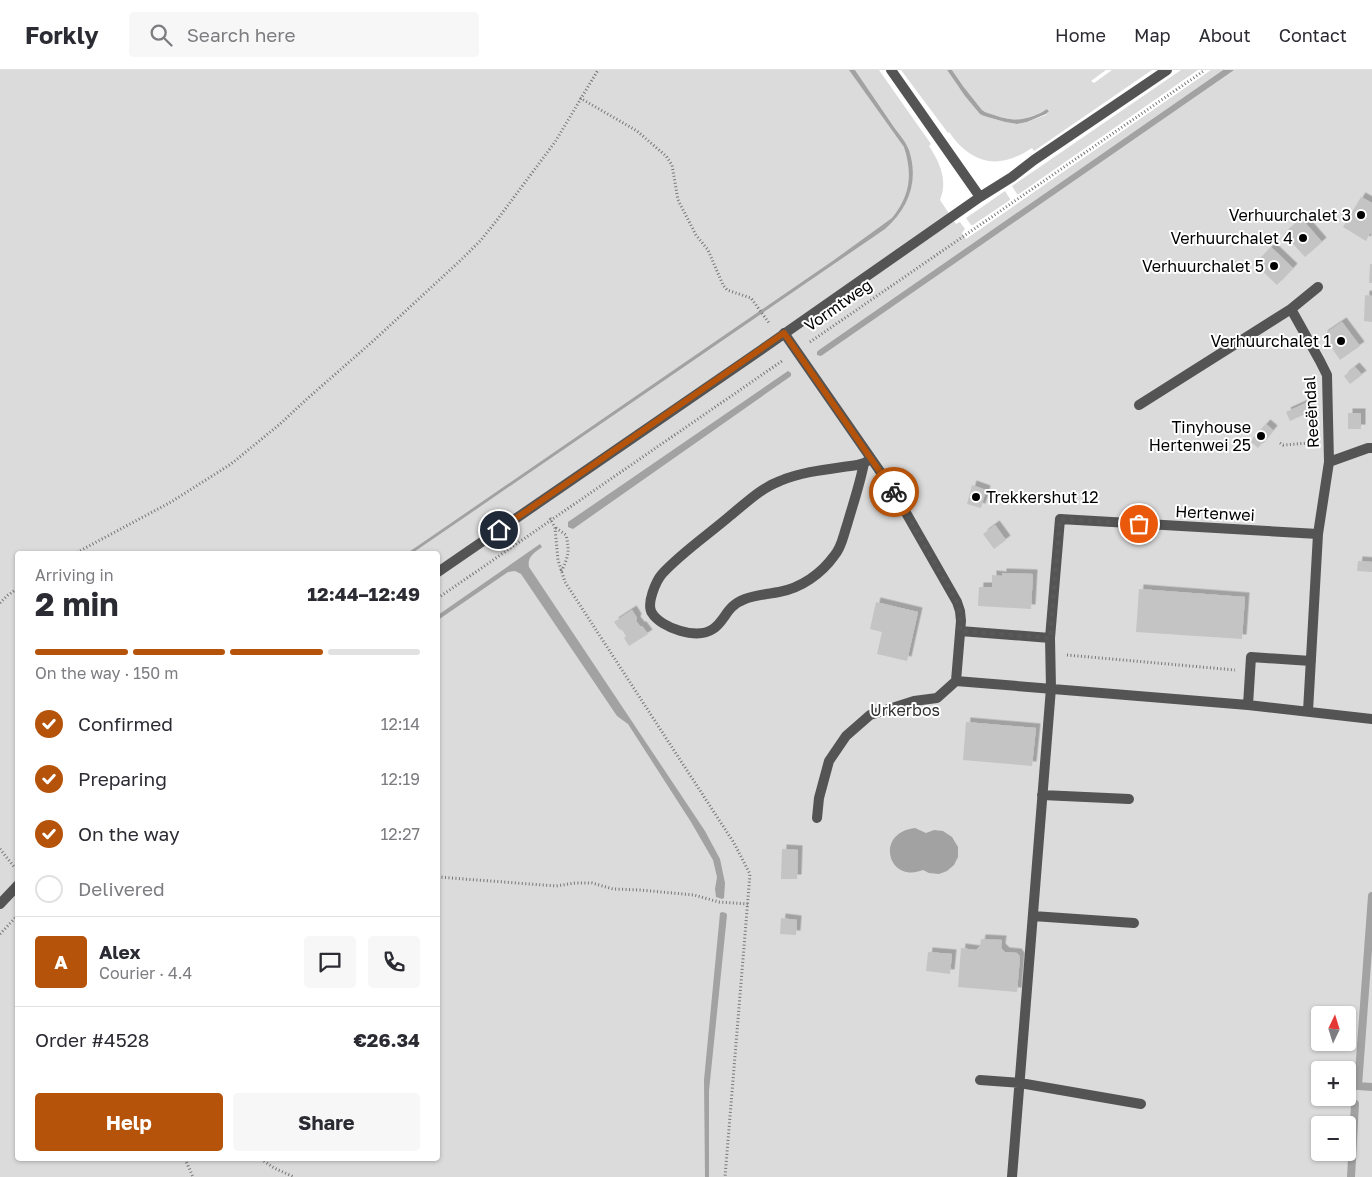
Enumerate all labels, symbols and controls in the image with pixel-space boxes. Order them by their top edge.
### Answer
search box [129,12,479,57]
text: Forkly [25,20,99,49]
icon: search [147,21,175,49]
text: Search here [187,23,296,46]
text: Home [1055,24,1106,46]
text: Map [1134,24,1171,46]
text: About [1199,24,1251,46]
text: Contact [1279,24,1347,46]
place label: Verhuurchalet 3 [1229,205,1351,225]
marker: Verhuurchalet 3 [1355,209,1367,221]
place label: Verhuurchalet 4 [1170,228,1293,248]
marker: Verhuurchalet 4 [1297,232,1309,244]
place label: Verhuurchalet 5 [1142,256,1264,276]
marker: Verhuurchalet 5 [1268,260,1280,272]
street label: Vormtweg [800,274,876,336]
place label: Verhuurchalet 1 [1210,331,1331,351]
marker: Verhuurchalet 1 [1335,335,1347,347]
street label: Reeëndal [1299,375,1323,449]
place label: Tinyhouse Hertenwei 25 [1149,417,1251,455]
marker: Tinyhouse Hertenwei 25 [1255,430,1267,442]
courier [869,467,919,517]
icon: bike [880,478,908,506]
place label: Trekkershut 12 [986,487,1099,507]
marker: Trekkershut 12 [970,491,982,503]
street label: Hertenwei [1175,501,1255,525]
pin [1118,503,1160,545]
pin [478,509,520,551]
icon: bag [1125,510,1153,538]
icon: home [485,516,513,544]
text: Arriving in [35,565,114,585]
text: 12:44–12:49 [307,582,420,605]
text: 2 min [35,585,119,623]
text: On the way · 150 m [35,663,178,683]
park label: Urkerbos [870,700,940,720]
icon: check [35,710,63,738]
text: Confirmed [78,712,173,735]
text: 12:14 [381,714,420,734]
icon: check [35,765,63,793]
text: Preparing [78,767,167,790]
text: 12:19 [381,769,420,789]
icon: check [35,820,63,848]
text: On the way [78,822,180,845]
text: 12:27 [380,824,420,844]
text: Delivered [78,877,165,900]
button: chat [304,936,356,988]
button: phone [368,936,420,988]
text: Alex [99,940,140,963]
text: A [54,950,68,973]
text: Courier · 4.4 [99,963,192,983]
north arrow [1311,1006,1356,1051]
map controls [1311,1006,1356,1161]
text: Order #4528 [35,1028,149,1051]
text: €26.34 [353,1028,420,1051]
button: + [1311,1061,1356,1106]
button: Help [35,1093,223,1151]
button: Share [233,1093,420,1151]
button: − [1311,1116,1356,1161]

